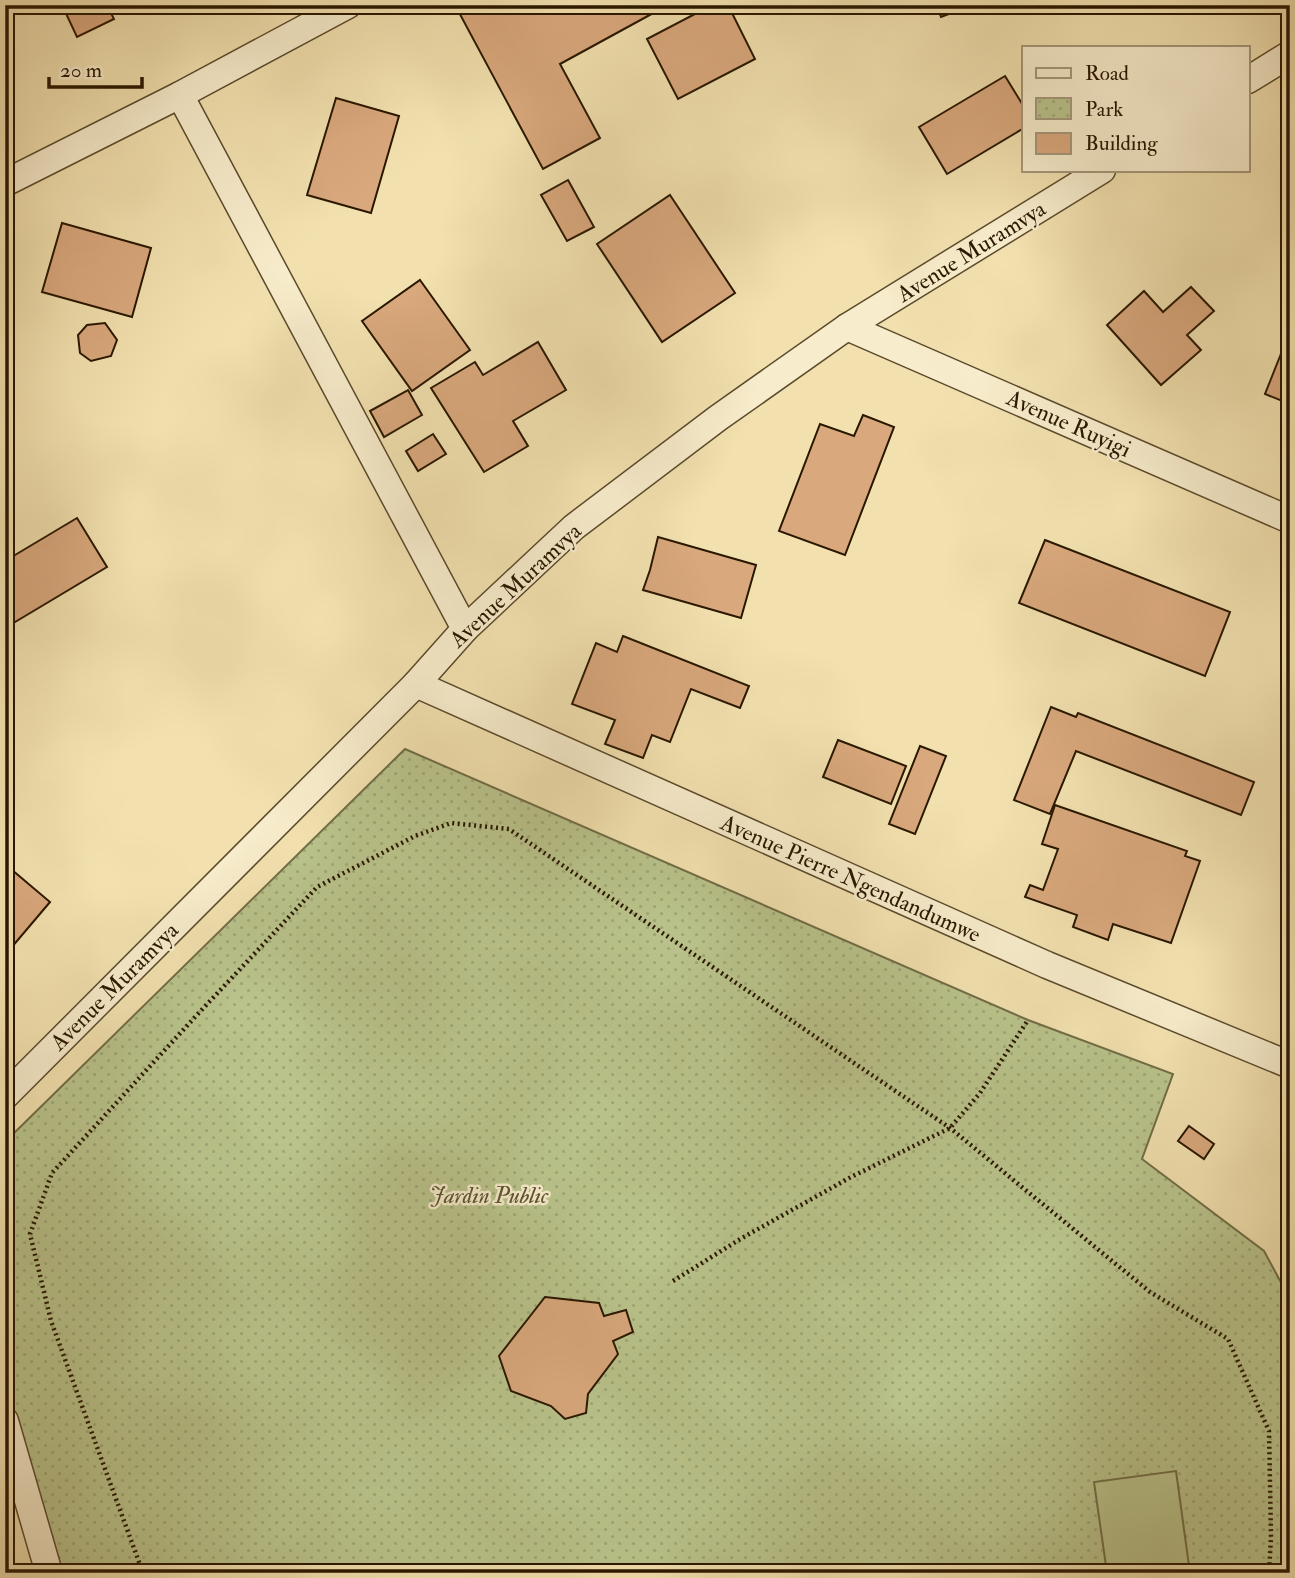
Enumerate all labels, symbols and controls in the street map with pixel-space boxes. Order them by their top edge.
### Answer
scale bar [49,46,142,90]
legend [1022,46,1250,172]
text: 20 m [60,57,102,84]
text: Road [1085,60,1130,87]
text: Park [1085,96,1123,123]
text: Building [1085,130,1158,157]
street label: Avenue Muramvya [891,194,1052,309]
street label: Avenue Ruyigi [1001,383,1136,464]
street label: Avenue Muramvya [443,516,588,655]
street label: Avenue Pierre Ngendandumwe [715,808,986,949]
street label: Avenue Muramvya [43,916,185,1057]
park label: Jardin Public [430,1181,549,1210]

